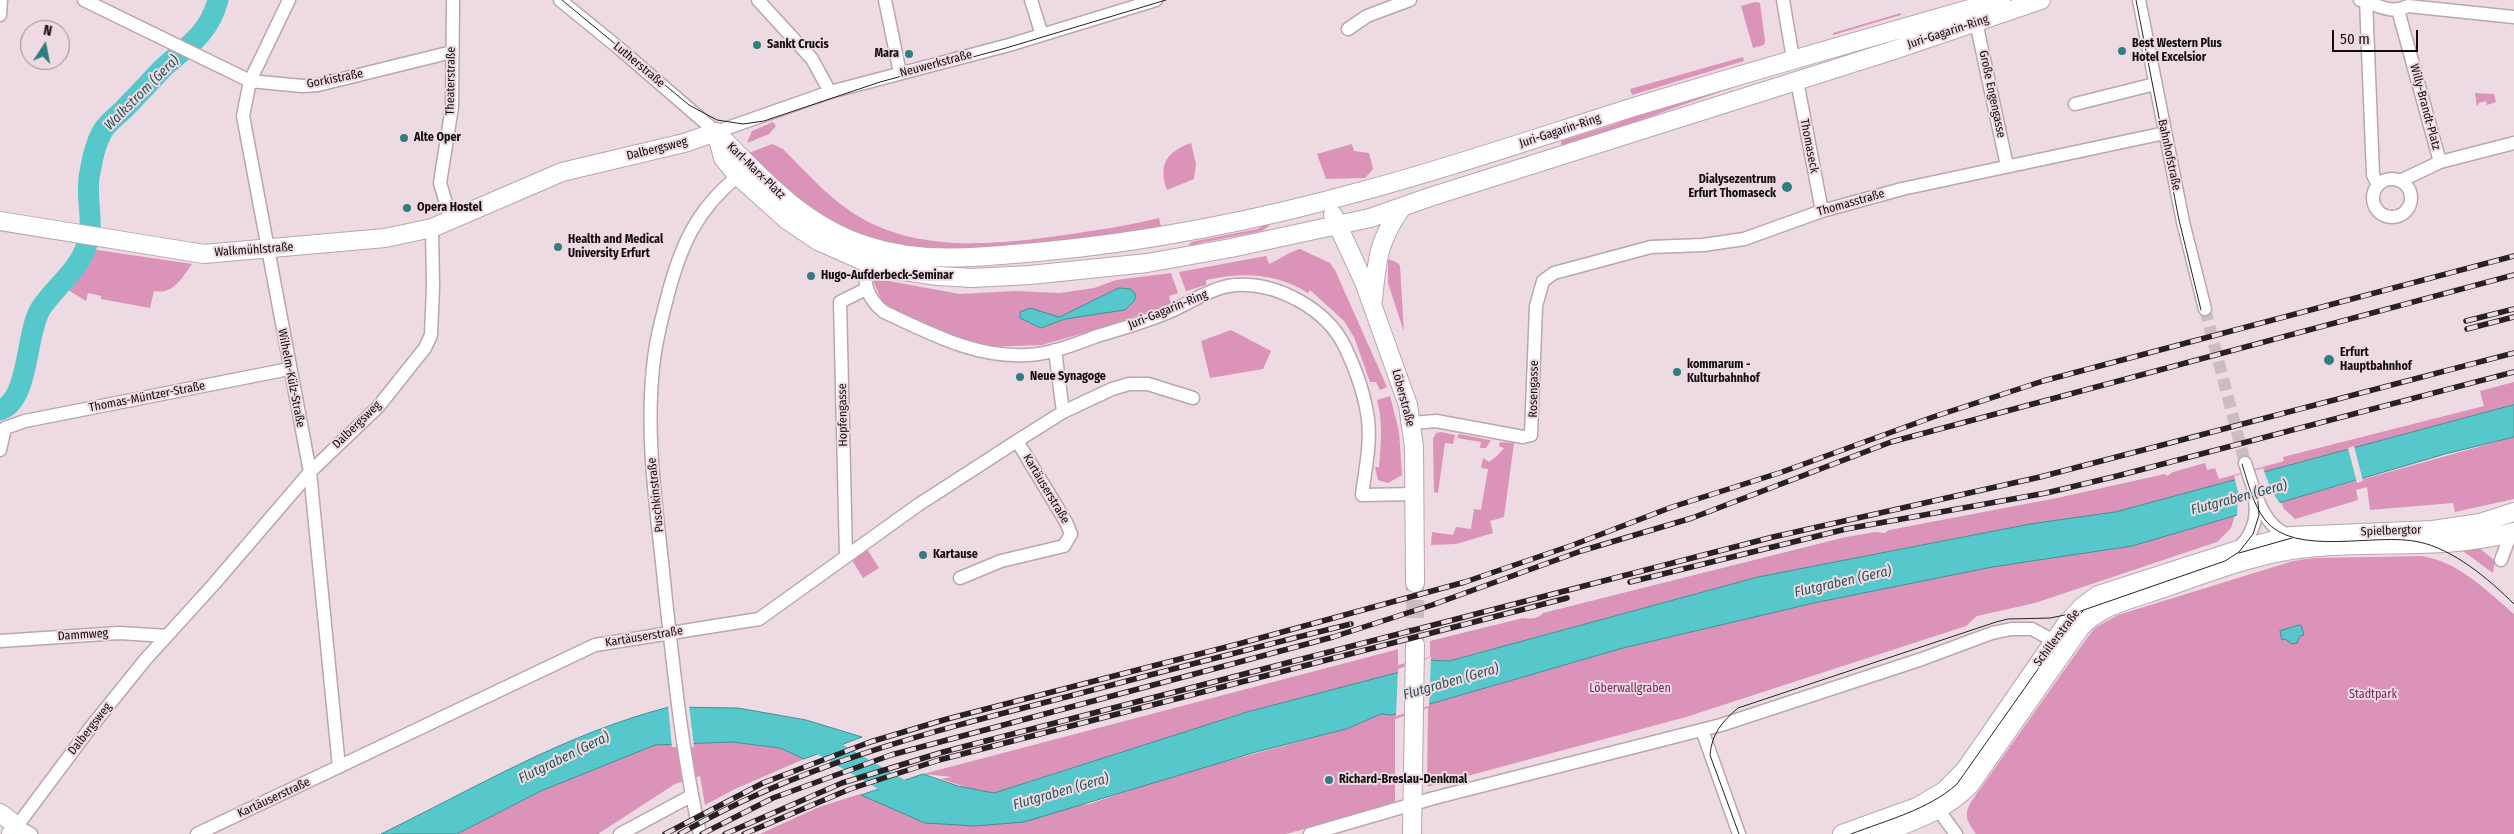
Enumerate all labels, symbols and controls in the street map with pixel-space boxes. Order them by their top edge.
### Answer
street label: Juri-Gagarin-Ring [1906,12,1990,52]
north arrow [20,20,70,70]
scale bar [2334,20,2420,52]
text: N [42,22,53,40]
text: 50 m [2340,30,2370,48]
place label: Best Western Plus Hotel Excelsior [2132,37,2222,65]
place label: Sankt Crucis [767,38,829,52]
street label: Lutherstraße [610,39,668,91]
marker: Sankt Crucis [751,39,763,51]
marker: Best Western Plus Hotel Excelsior [2116,45,2128,57]
street label: Theaterstraße [443,47,459,115]
place label: Mara [874,47,899,61]
street label: Neuwerkstraße [898,47,974,81]
marker: Mara [903,48,915,60]
street label: Große Engengasse [1976,49,2008,139]
water label: Walkstrom (Gera) [101,52,183,134]
street label: Willy-Brandt-Platz [2407,62,2443,152]
street label: Gorkistraße [306,66,364,92]
street label: Juri-Gagarin-Ring [1518,111,1602,151]
street label: Thomaseck [1797,118,1821,174]
street label: Bahnhofstraße [2154,118,2184,192]
place label: Alte Oper [414,131,461,145]
marker: Alte Oper [398,132,410,144]
street label: Dalbergsweg [625,134,689,164]
street label: Karl-Marx-Platz [724,140,788,202]
place label: Dialysezentrum Erfurt Thomaseck [1688,173,1776,201]
marker: Dialysezentrum Erfurt Thomaseck [1780,180,1794,194]
street label: Thomasstraße [1816,187,1886,219]
place label: Opera Hostel [417,201,482,215]
marker: Opera Hostel [401,202,413,214]
place label: Health and Medical University Erfurt [568,233,663,261]
street label: Walkmühlstraße [214,240,294,260]
marker: Health and Medical University Erfurt [552,241,564,253]
place label: Hugo-Aufderbeck-Seminar [821,269,953,283]
marker: Hugo-Aufderbeck-Seminar [805,270,817,282]
street label: Juri-Gagarin-Ring [1126,287,1210,333]
street label: Wilhelm-Külz-Straße [274,327,308,429]
place label: Erfurt Hauptbahnhof [2340,346,2412,374]
marker: Erfurt Hauptbahnhof [2322,353,2336,367]
place label: kommarum - Kulturbahnhof [1687,358,1760,386]
street label: Rosengasse [1526,360,1542,418]
marker: kommarum - Kulturbahnhof [1671,366,1683,378]
street label: Löberstraße [1388,368,1418,428]
place label: Neue Synagoge [1030,370,1106,384]
marker: Neue Synagoge [1014,371,1026,383]
street label: Thomas-Müntzer-Straße [88,379,206,415]
street label: Hopfengasse [835,383,851,447]
street label: Dalbergsweg [330,398,384,452]
street label: Kartäuserstraße [1020,452,1072,526]
street label: Puschkinstraße [645,457,667,533]
water label: Flutgraben (Gera) [2189,477,2289,519]
street label: Spielbergtor [2360,523,2422,539]
place label: Kartause [933,548,978,562]
marker: Kartause [917,549,929,561]
water label: Flutgraben (Gera) [1793,563,1893,601]
street label: Schillerstraße [2031,607,2083,669]
street label: Kartäuserstraße [604,624,684,650]
street label: Dammweg [57,626,109,644]
water label: Flutgraben (Gera) [1401,660,1501,704]
park label: Löberwallgraben [1589,682,1671,696]
park label: Stadtpark [2349,688,2397,702]
street label: Dalbergsweg [65,700,115,758]
water label: Flutgraben (Gera) [516,729,612,787]
water label: Flutgraben (Gera) [1011,770,1111,814]
place label: Richard-Breslau-Denkmal [1339,773,1467,787]
marker: Richard-Breslau-Denkmal [1323,774,1335,786]
street label: Kartäuserstraße [235,775,313,821]

